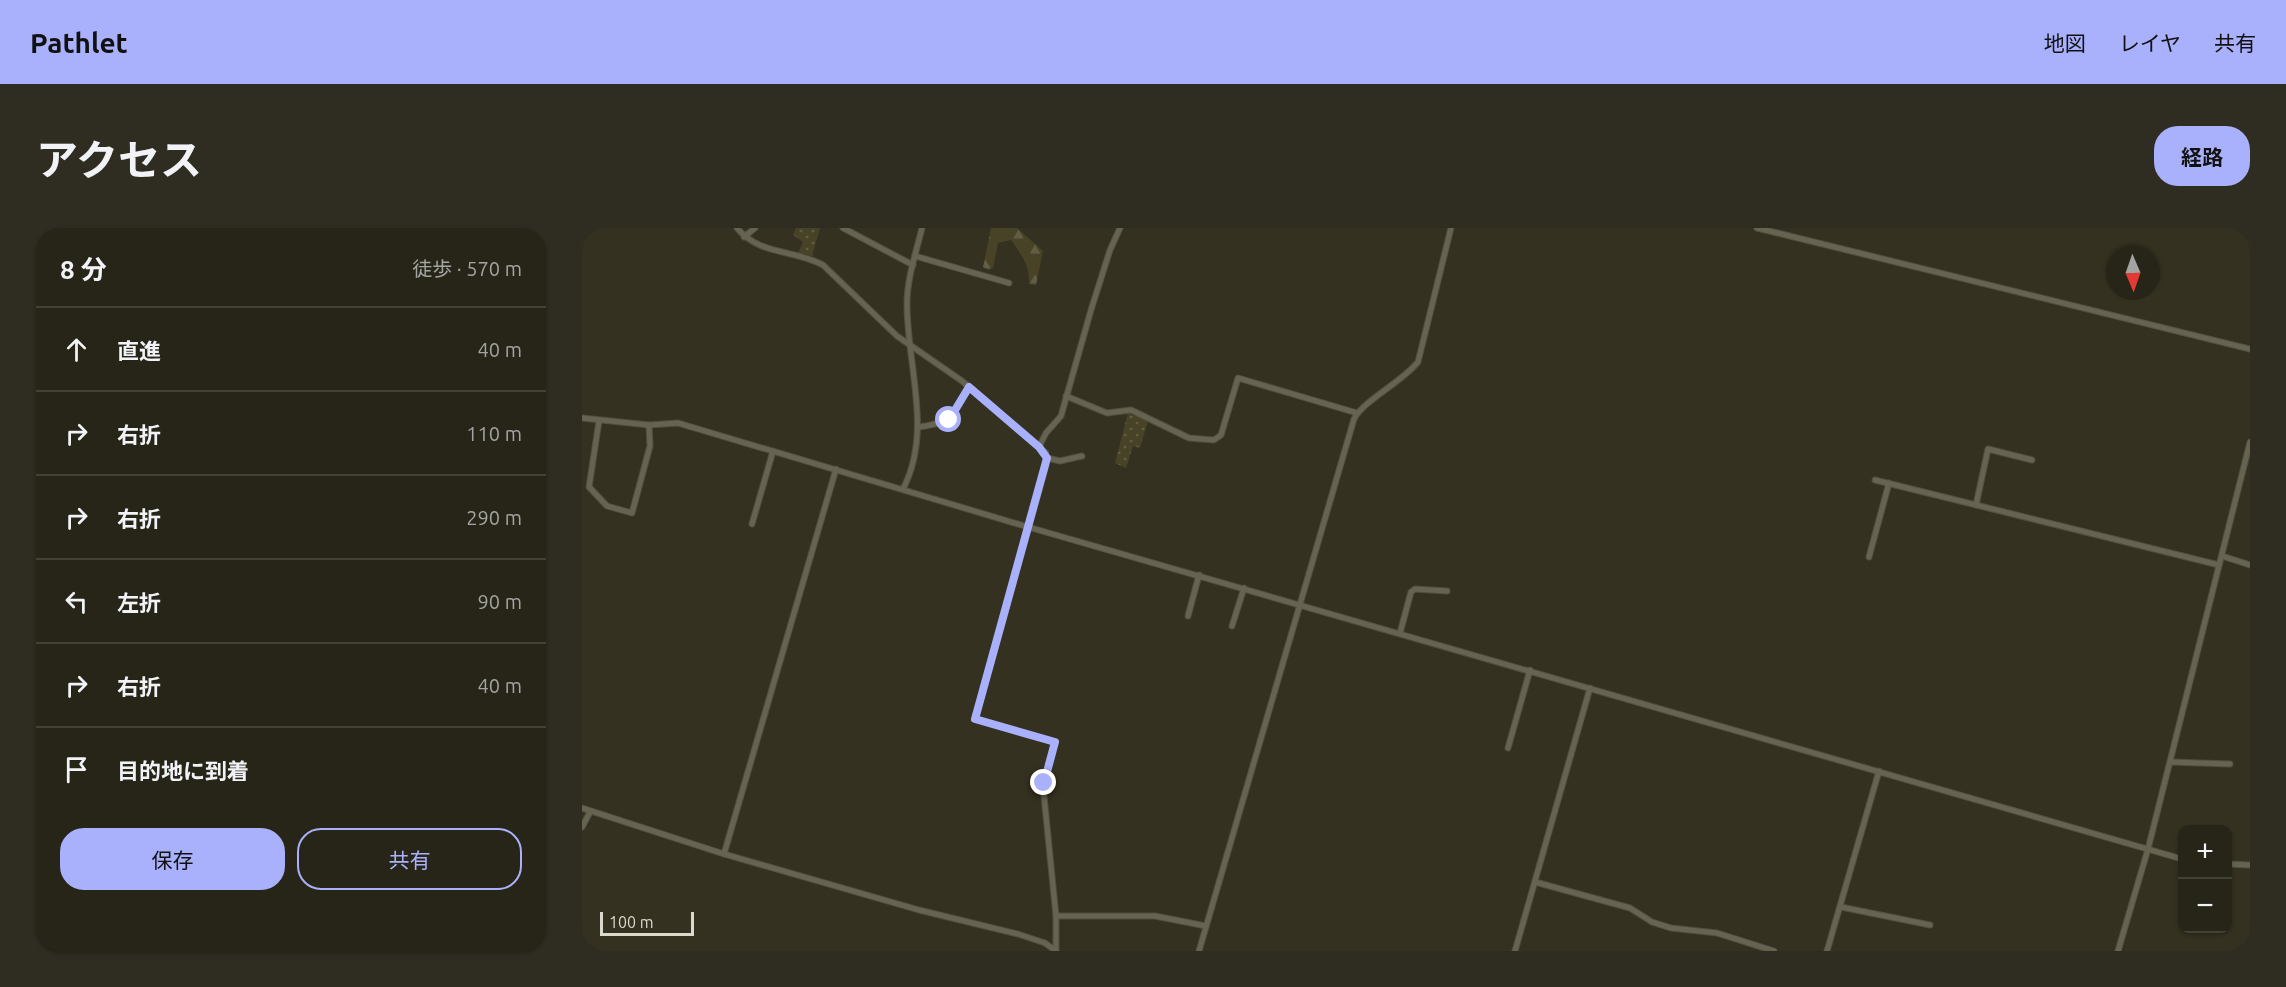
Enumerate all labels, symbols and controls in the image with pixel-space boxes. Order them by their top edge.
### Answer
text: Pathlet [30,27,128,58]
text: 地図 [2044,31,2086,55]
text: レイヤ [2119,31,2181,55]
text: 共有 [2214,31,2256,55]
button: 経路 [2154,126,2250,186]
text: アクセス [36,136,202,183]
north arrow [2106,246,2160,300]
text: 8 分 [60,255,107,284]
text: 徒歩 · 570 m [412,257,522,280]
icon: ahead [60,333,93,366]
text: 直進 [117,338,161,363]
text: 40 m [478,338,522,361]
route start [935,406,961,432]
icon: right [60,417,93,450]
text: 右折 [117,422,161,447]
text: 110 m [466,422,522,445]
icon: right [60,501,93,534]
text: 右折 [117,506,161,531]
text: 290 m [466,506,522,529]
icon: left [60,585,93,618]
text: 左折 [117,590,161,615]
text: 90 m [478,590,522,613]
icon: right [60,669,93,702]
text: 右折 [117,674,161,699]
text: 40 m [478,674,522,697]
icon: arrive [60,753,93,786]
text: 目的地に到着 [117,758,249,783]
route end [1030,769,1056,795]
map controls [2178,825,2232,933]
button: + [2178,825,2232,879]
button: 保存 [60,828,285,890]
button: 共有 [297,828,522,890]
button: − [2178,879,2232,933]
scale bar [600,909,694,936]
text: 100 m [609,913,654,931]

